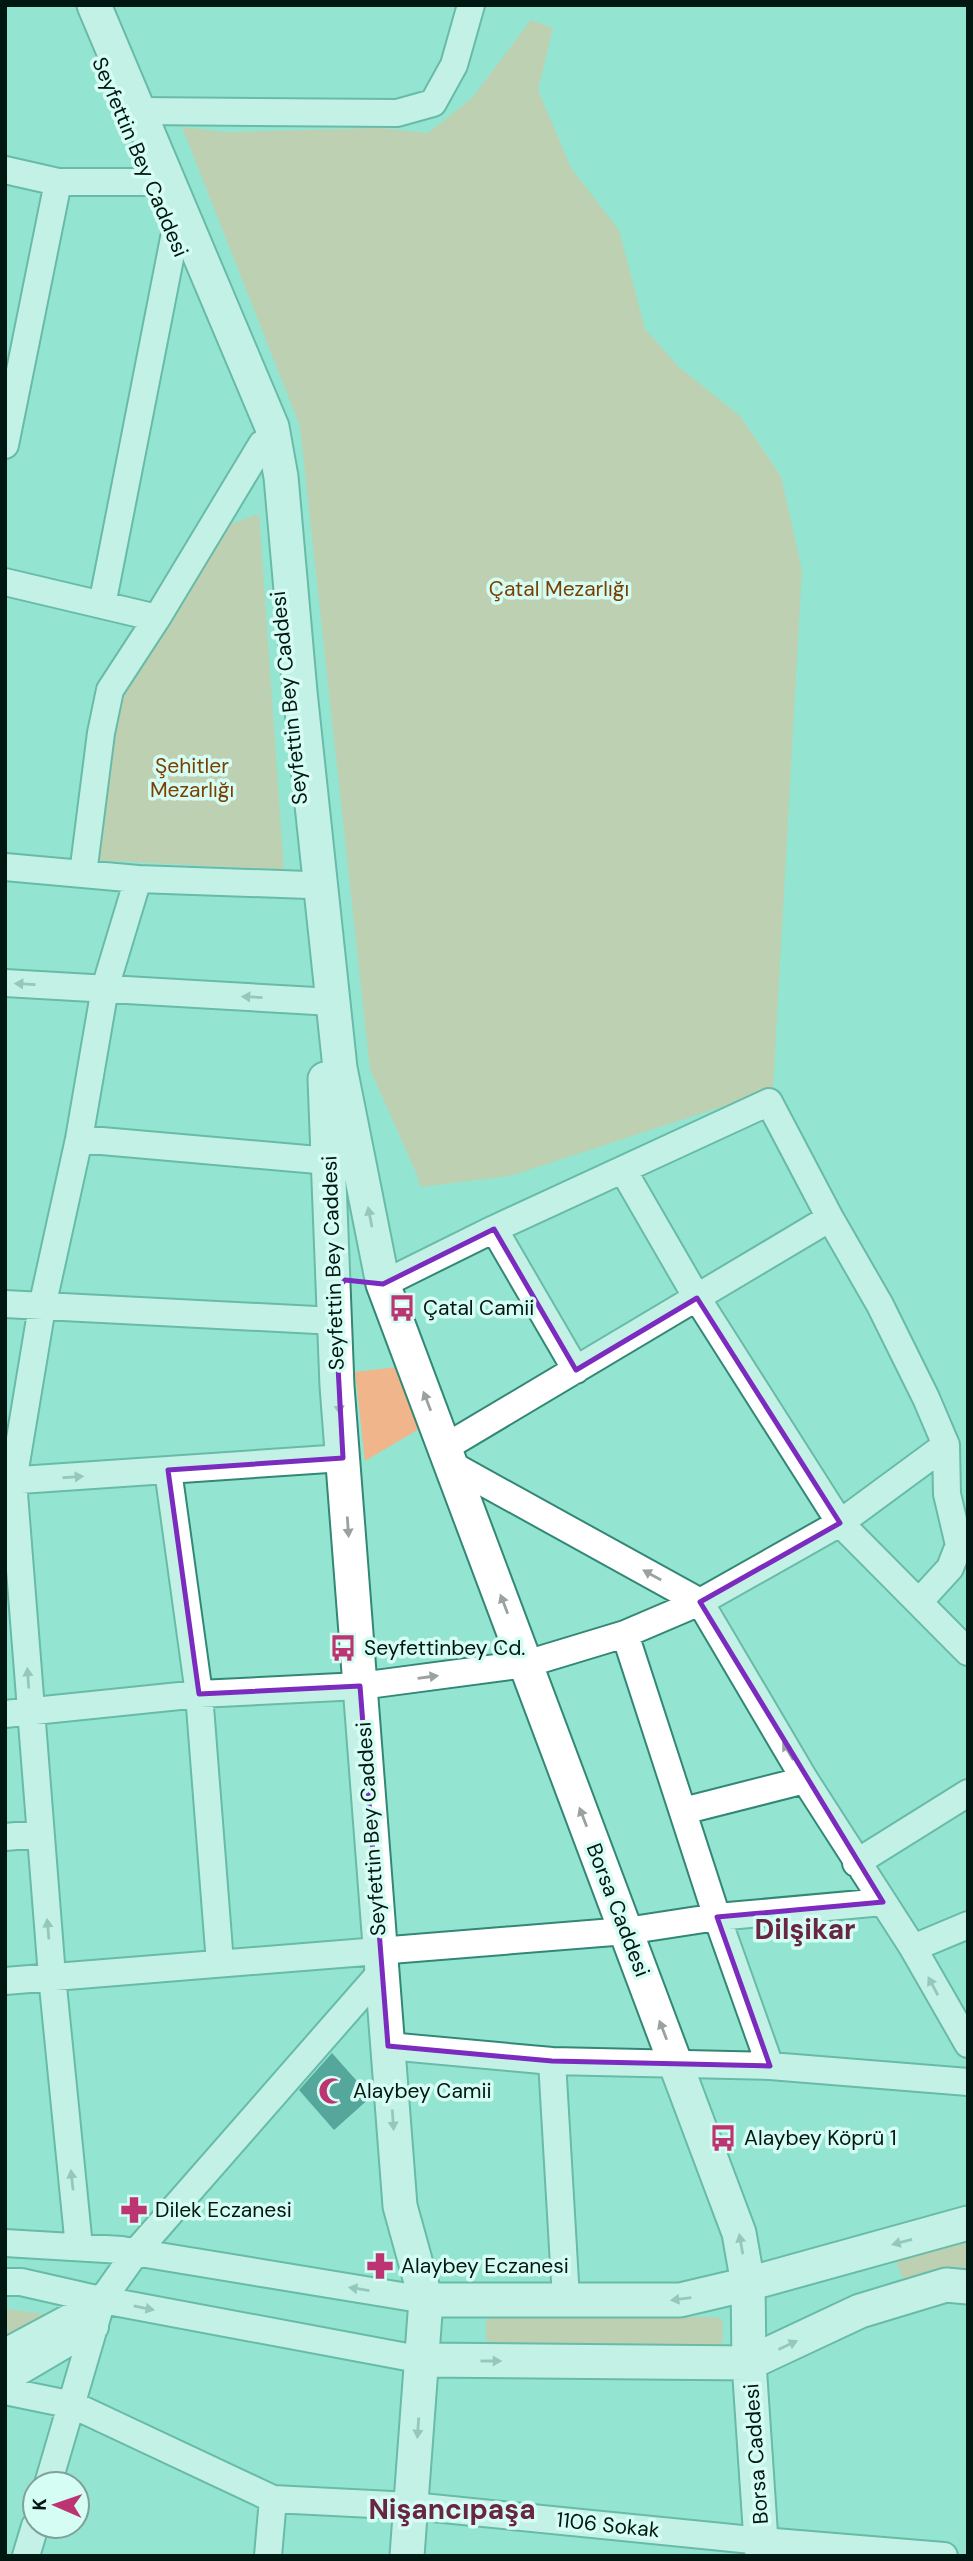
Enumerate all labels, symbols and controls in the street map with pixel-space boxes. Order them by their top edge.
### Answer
street label: Seyfettin Bey Caddesi [85,53,195,261]
park label: Çatal Mezarlığı [489,575,629,603]
street label: Seyfettin Bey Caddesi [264,590,314,806]
park label: Şehitler Mezarlığı [150,752,234,804]
one-way arrow [13,979,35,990]
one-way arrow [241,992,263,1003]
street label: Seyfettin Bey Caddesi [315,1155,351,1371]
one-way arrow [364,1206,375,1228]
bus stop icon: Çatal Camii [387,1293,417,1323]
place label: Çatal Camii [423,1294,534,1322]
one-way arrow [421,1391,432,1412]
one-way arrow [334,1393,345,1415]
one-way arrow [63,1471,85,1482]
one-way arrow [343,1516,354,1538]
one-way arrow [642,1569,662,1581]
one-way arrow [498,1593,509,1614]
bus stop icon: Seyfettinbey Cd. [328,1633,358,1663]
place label: Seyfettinbey Cd. [364,1634,526,1662]
one-way arrow [22,1666,33,1688]
one-way arrow [417,1672,439,1683]
street label: Seyfettin Bey Caddesi [350,1721,392,1937]
one-way arrow [781,1741,794,1760]
one-way arrow [578,1806,589,1827]
street label: Borsa Caddesi [580,1839,656,1981]
district label: Dilşikar [754,1911,856,1948]
one-way arrow [42,1918,53,1940]
one-way arrow [927,1976,939,1995]
one-way arrow [658,2019,669,2040]
mosque icon: Alaybey Camii [317,2076,347,2106]
place label: Alaybey Camii [353,2077,492,2105]
one-way arrow [388,2109,399,2131]
bus stop icon: Alaybey Köprü 1 [708,2123,738,2153]
place label: Alaybey Köprü 1 [744,2124,896,2152]
one-way arrow [66,2168,77,2190]
pharmacy icon: Dilek Eczanesi [119,2195,149,2225]
place label: Dilek Eczanesi [155,2196,292,2224]
one-way arrow [735,2233,746,2255]
one-way arrow [891,2237,912,2247]
pharmacy icon: Alaybey Eczanesi [365,2251,395,2281]
place label: Alaybey Eczanesi [401,2252,569,2280]
one-way arrow [348,2283,370,2294]
one-way arrow [670,2293,692,2304]
one-way arrow [133,2303,155,2314]
one-way arrow [778,2339,798,2350]
one-way arrow [480,2355,502,2366]
street label: Borsa Caddesi [737,2383,775,2525]
one-way arrow [412,2417,423,2439]
north arrow [21,2470,91,2540]
district label: Nişancıpaşa [368,2491,536,2528]
text: K [27,2498,52,2511]
street label: 1106 Sokak [555,2506,661,2544]

